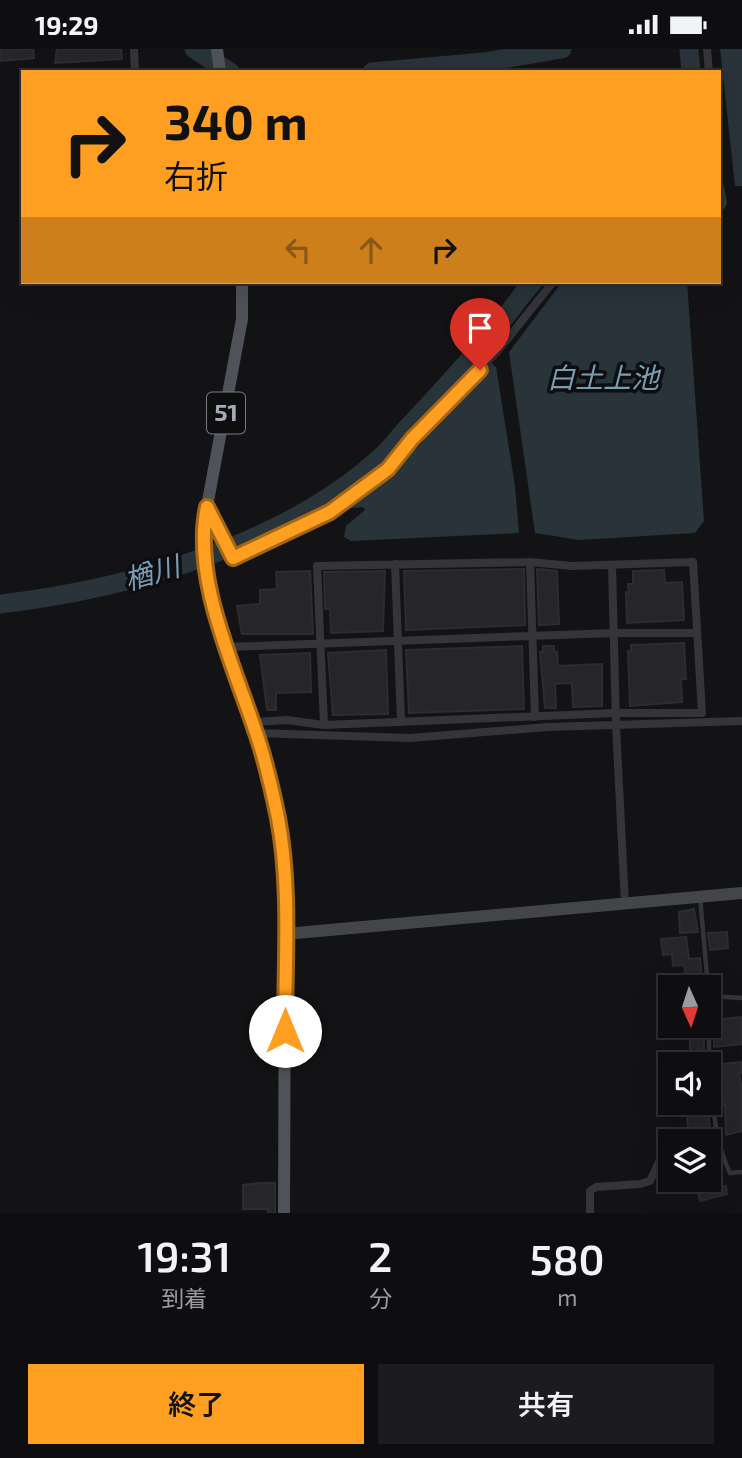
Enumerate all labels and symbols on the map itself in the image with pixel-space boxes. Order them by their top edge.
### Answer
pin [450,298,510,370]
water label: 白土上池 [547,360,662,394]
road number: 51 [207,393,245,433]
water label: 楢川 [120,547,186,596]
north arrow [658,975,721,1038]
position arrow [248,994,322,1068]

